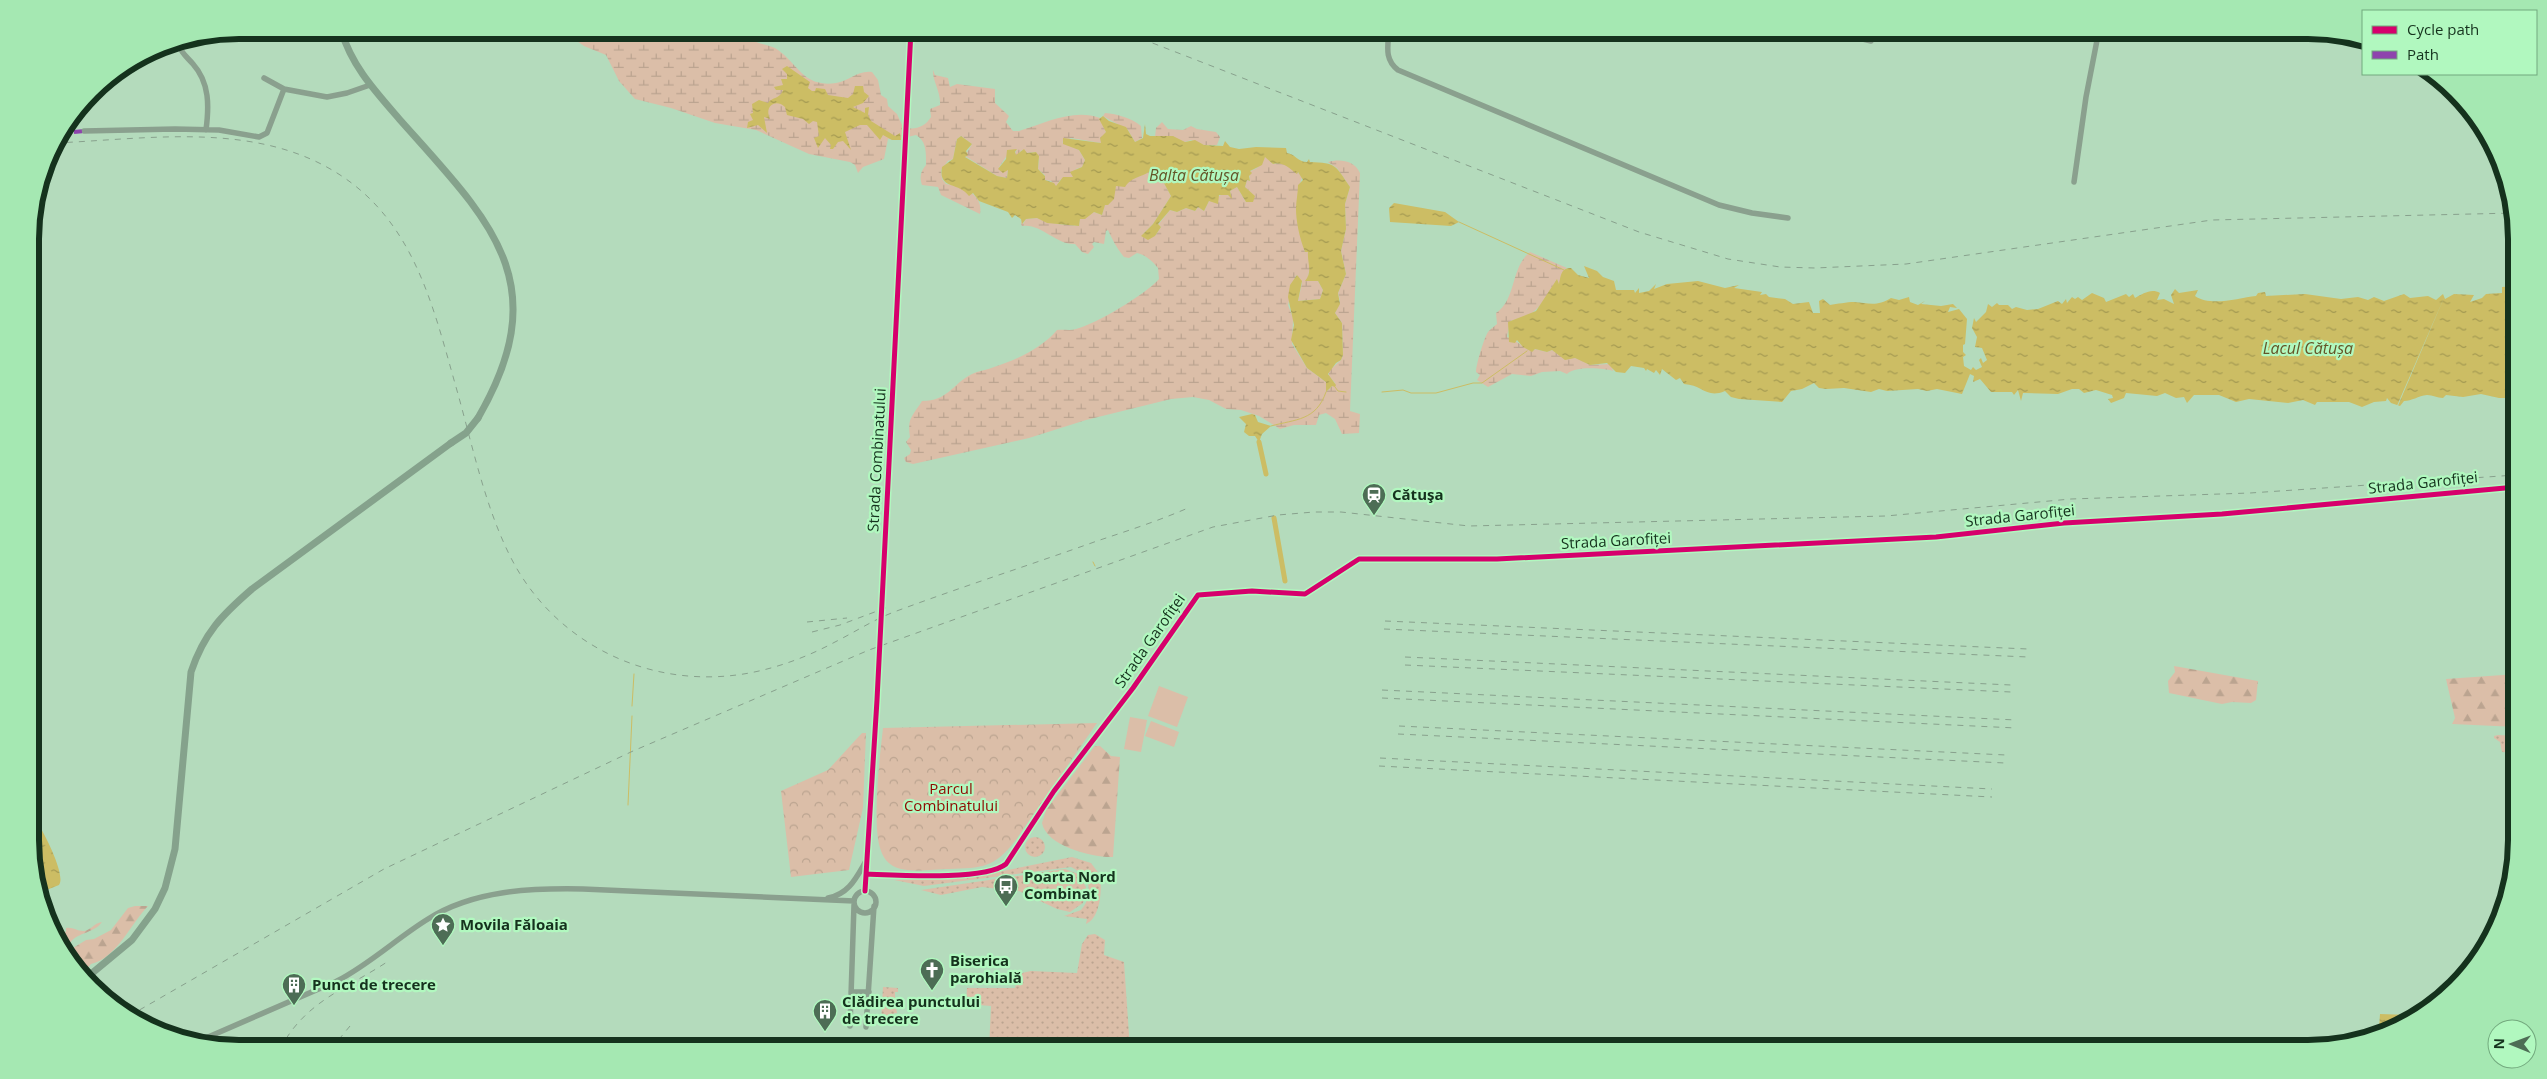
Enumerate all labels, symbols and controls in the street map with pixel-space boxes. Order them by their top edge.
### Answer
legend [2362,10,2537,75]
text: Cycle path [2407,19,2479,39]
text: Path [2407,44,2439,64]
water label: Balta Cătușa [1149,164,1239,186]
water label: Lacul Cătușa [2263,337,2353,359]
street label: Strada Combinatului [862,388,890,532]
street label: Strada Garofiței [2367,466,2479,498]
station icon: Cătuşa [1361,482,1387,516]
place label: Cătuşa [1392,484,1444,504]
street label: Strada Garofiței [1964,499,2076,531]
street label: Strada Garofiței [1560,527,1672,553]
street label: Strada Garofiței [1109,590,1189,691]
park label: Parcul Combinatului [904,778,998,815]
place label: Poarta Nord Combinat [1024,866,1116,903]
bus stop icon: Poarta Nord Combinat [993,873,1019,907]
place icon: Movila Făloaia [430,912,456,946]
place label: Movila Făloaia [460,914,568,934]
place label: Biserica parohială [950,950,1022,987]
church icon: Biserica parohială [919,957,945,991]
building icon: Punct de trecere [281,972,307,1006]
place label: Punct de trecere [312,974,436,994]
place label: Clădirea punctului de trecere [842,991,980,1028]
building icon: Clădirea punctului de trecere [812,998,838,1032]
north arrow [2487,1019,2537,1069]
text: N [2489,1038,2508,1050]

